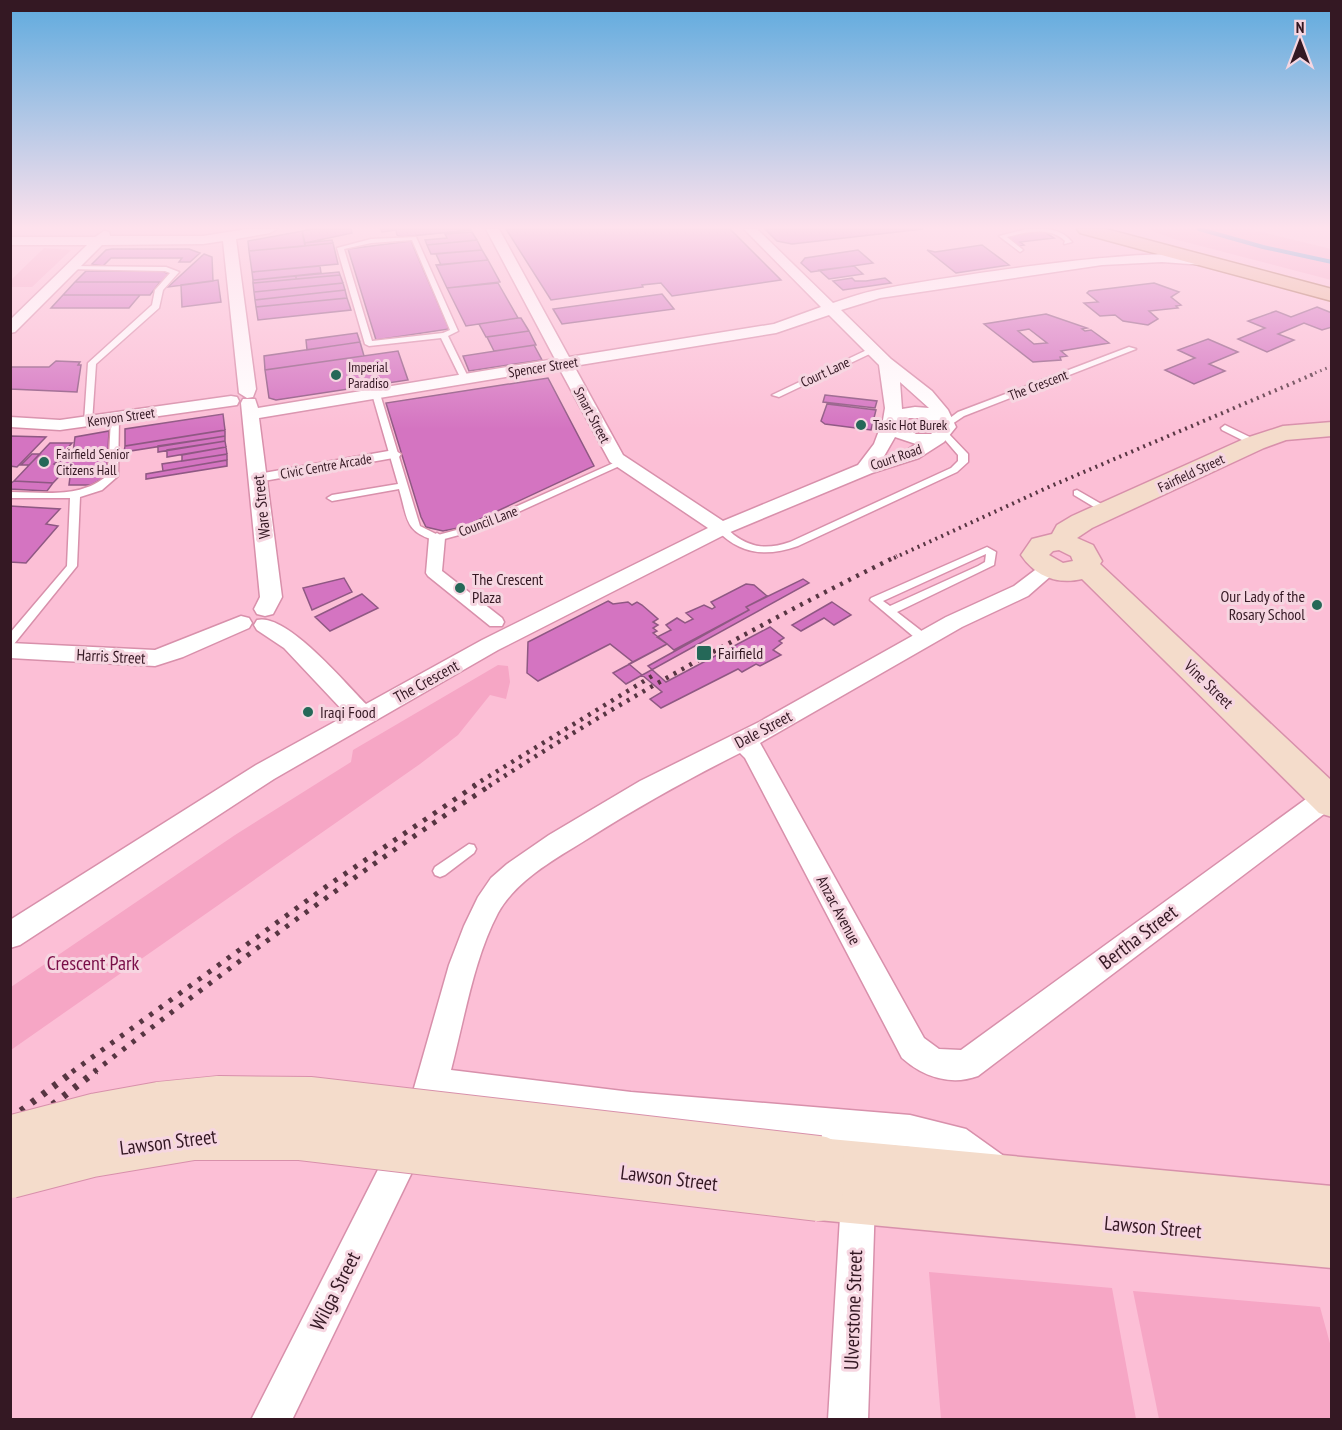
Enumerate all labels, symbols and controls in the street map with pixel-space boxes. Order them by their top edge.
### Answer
north arrow [1270,12,1330,72]
text: N [1296,17,1304,37]
street label: Spencer Street [507,353,579,381]
street label: Court Lane [798,353,853,391]
place label: Imperial Paradiso [348,358,389,392]
street label: The Crescent [1006,365,1070,405]
marker: Imperial Paradiso [329,368,343,382]
street label: Smart Street [570,384,614,446]
street label: Kenyon Street [86,403,156,431]
place label: Tasic Hot Burek [873,416,948,434]
marker: Tasic Hot Burek [854,418,868,432]
street label: Court Road [868,440,924,474]
place label: Fairfield Senior Citizens Hall [56,445,129,479]
street label: Civic Centre Arcade [279,449,373,483]
street label: Fairfield Street [1155,450,1227,496]
marker: Fairfield Senior Citizens Hall [37,455,51,469]
street label: Ware Street [248,473,274,540]
street label: Council Lane [456,501,520,540]
place label: The Crescent Plaza [472,569,544,607]
marker: The Crescent Plaza [453,581,467,595]
place label: Our Lady of the Rosary School [1221,586,1305,624]
marker: Our Lady of the Rosary School [1310,598,1324,612]
place label: Fairfield [718,643,763,663]
street label: Harris Street [76,644,147,668]
marker: Fairfield [695,644,713,662]
street label: The Crescent [390,655,462,707]
street label: Vine Street [1179,655,1238,713]
place label: Iraqi Food [320,702,376,722]
marker: Iraqi Food [301,705,315,719]
street label: Dale Street [731,705,795,752]
street label: Anzac Avenue [812,872,866,948]
street label: Bertha Street [1094,899,1183,975]
park label: Crescent Park [47,950,140,976]
street label: Lawson Street [118,1123,219,1161]
street label: Lawson Street [619,1159,720,1197]
street label: Lawson Street [1103,1210,1203,1244]
street label: Wilga Street [304,1247,366,1335]
street label: Ulverstone Street [838,1249,868,1370]

